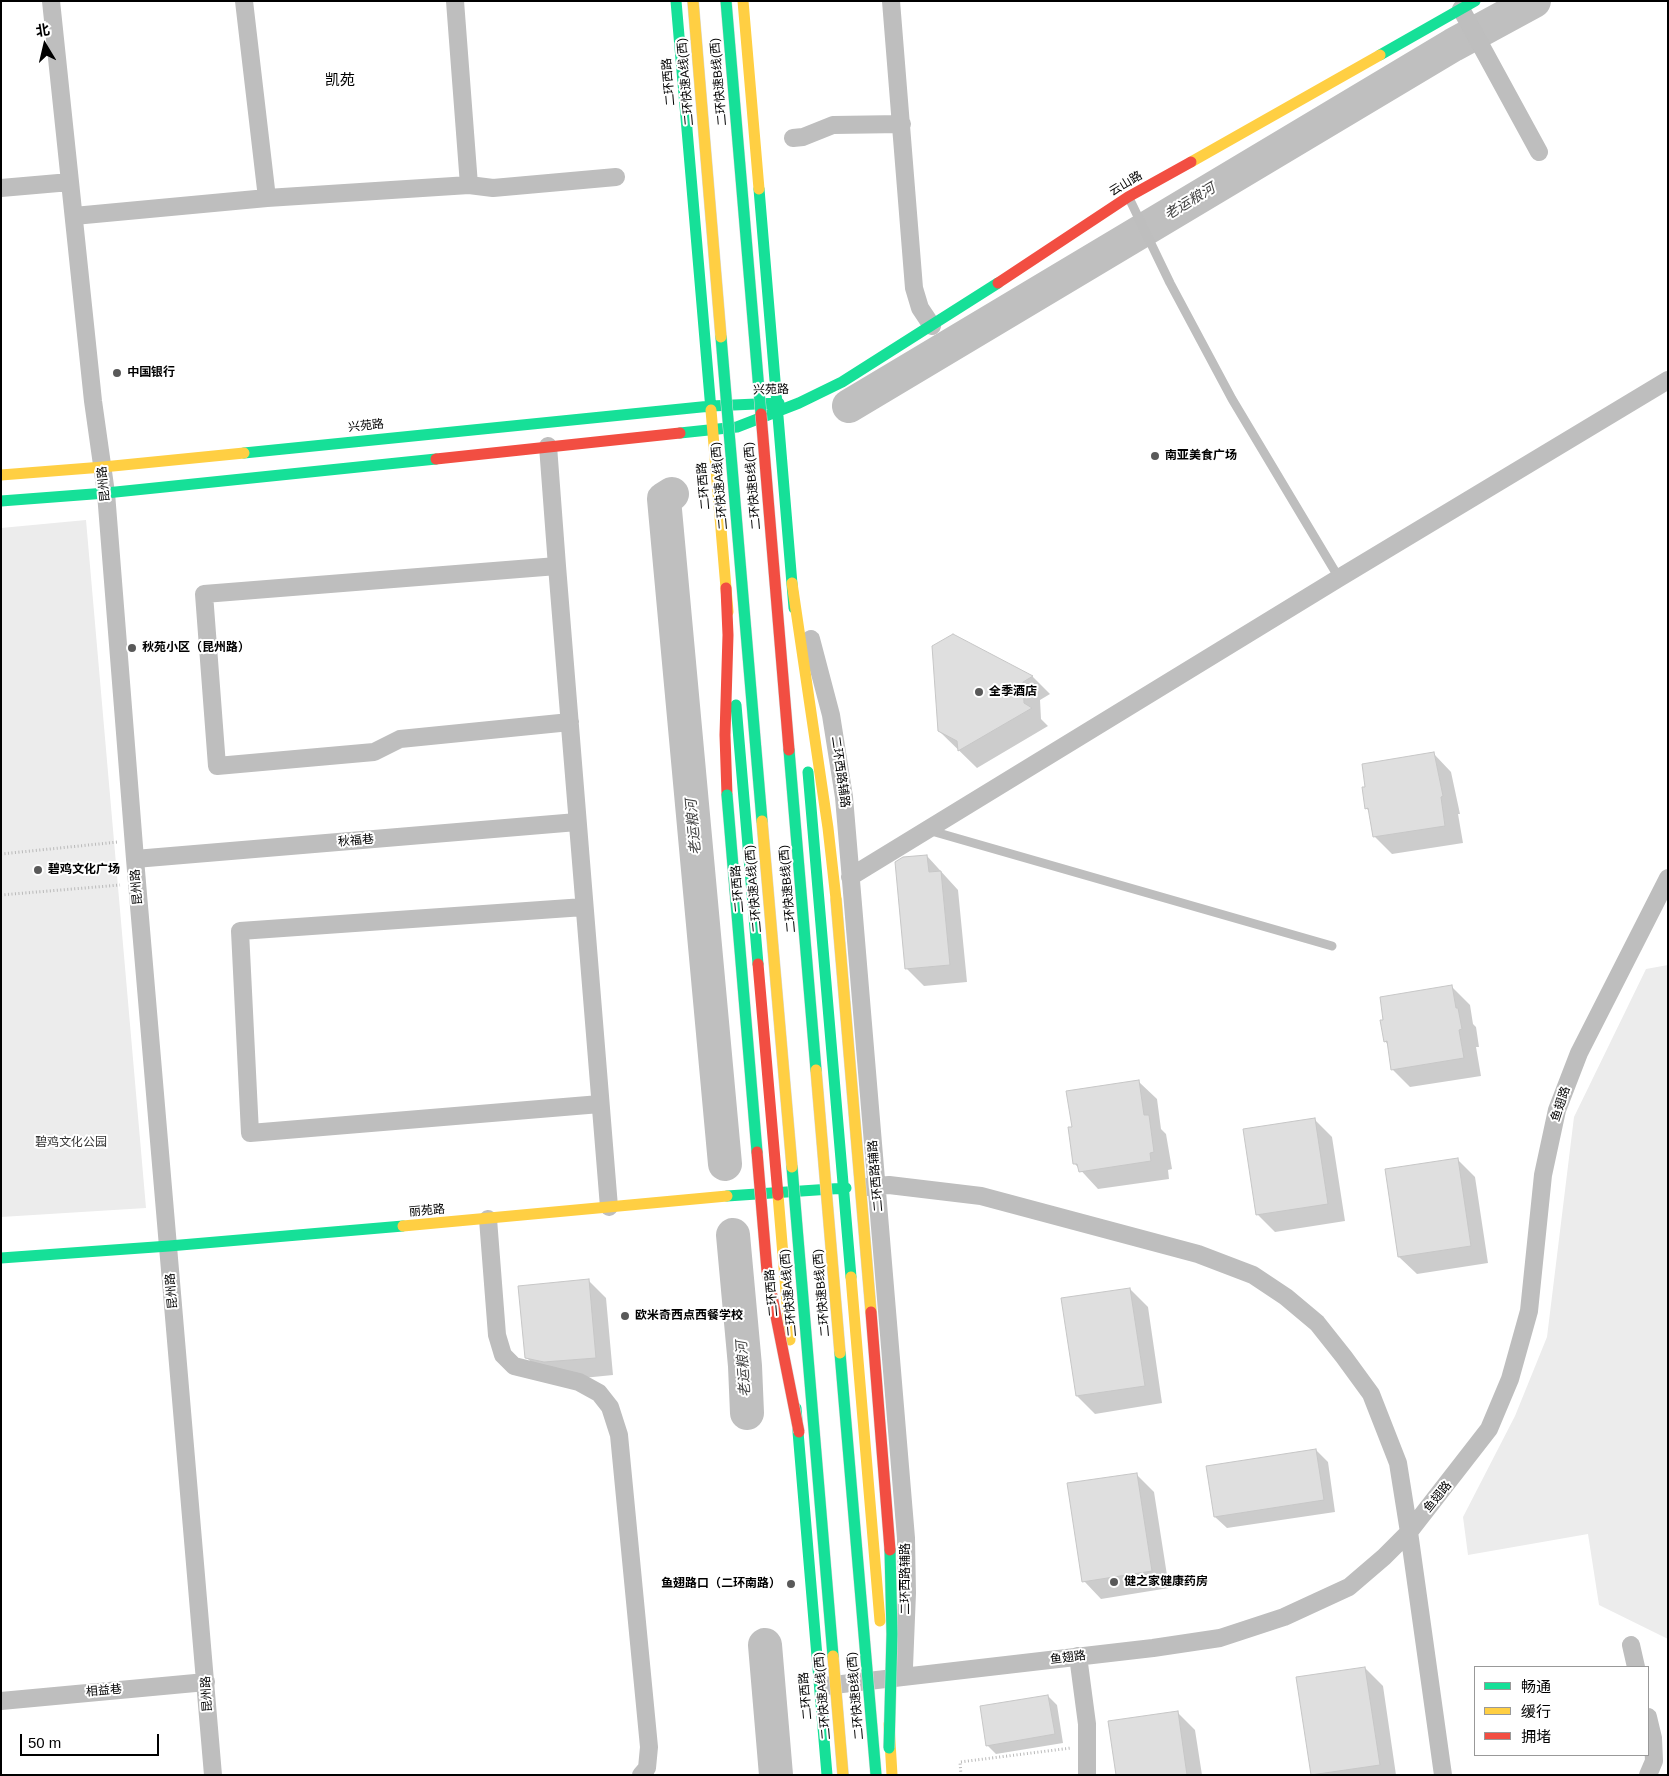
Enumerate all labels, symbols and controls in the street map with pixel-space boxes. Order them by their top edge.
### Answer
north arrow [20,20,70,70]
text: 北 [34,21,51,39]
street label: 二环快速A线(西) [675,38,697,126]
street label: 二环快速B线(西) [708,38,730,126]
street label: 二环西路 [660,57,678,107]
district label: 凯苑 [325,72,355,90]
street label: 云山路 [1107,169,1145,199]
water label: 老运粮河 [1162,180,1218,224]
place label: 中国银行 [127,366,175,380]
marker: 中国银行 [111,367,123,379]
street label: 兴苑路 [753,382,789,398]
street label: 兴苑路 [347,417,385,435]
street label: 二环快速A线(西) [709,442,731,530]
street label: 二环快速B线(西) [742,442,764,530]
place label: 南亚美食广场 [1165,449,1237,463]
marker: 南亚美食广场 [1149,450,1161,462]
street label: 二环西路 [695,461,713,511]
street label: 昆州路 [95,465,113,503]
place label: 秋苑小区（昆州路） [142,641,250,655]
marker: 秋苑小区（昆州路） [126,642,138,654]
place label: 全季酒店 [989,685,1037,699]
marker: 全季酒店 [973,686,985,698]
street label: 二环西路辅路 [828,735,852,809]
water label: 老运粮河 [683,798,705,856]
street label: 秋福巷 [337,832,375,850]
street label: 二环快速A线(西) [743,845,765,933]
street label: 二环快速B线(西) [777,845,799,933]
place label: 碧鸡文化广场 [48,863,120,877]
marker: 碧鸡文化广场 [32,864,44,876]
street label: 二环西路 [729,864,747,914]
street label: 昆州路 [128,868,146,906]
street label: 鱼翅路 [1549,1085,1573,1123]
park label: 碧鸡文化公园 [35,1136,107,1150]
street label: 二环西路辅路 [866,1140,886,1212]
street label: 丽苑路 [408,1202,446,1220]
street label: 二环快速A线(西) [778,1249,800,1337]
street label: 二环快速B线(西) [811,1249,833,1337]
street label: 二环西路 [763,1268,781,1318]
street label: 昆州路 [163,1272,181,1310]
place label: 欧米奇西点西餐学校 [635,1309,743,1323]
marker: 欧米奇西点西餐学校 [619,1310,631,1322]
water label: 老运粮河 [734,1340,754,1398]
street label: 鱼翅路 [1421,1478,1455,1516]
street label: 二环西路辅路 [899,1543,913,1615]
place label: 健之家健康药房 [1124,1575,1208,1589]
marker: 健之家健康药房 [1108,1576,1120,1588]
place label: 鱼翅路口（二环南路） [661,1577,781,1591]
marker: 鱼翅路口（二环南路） [785,1578,797,1590]
street label: 鱼翅路 [1049,1649,1087,1667]
street label: 二环快速A线(西) [812,1652,834,1740]
street label: 二环快速B线(西) [845,1652,867,1740]
legend [1474,1666,1649,1756]
street label: 二环西路 [797,1671,815,1721]
street label: 昆州路 [199,1676,215,1712]
text: 畅通 [1521,1678,1551,1695]
street label: 相益巷 [85,1682,123,1700]
text: 缓行 [1521,1703,1551,1720]
scale bar [22,1724,161,1756]
text: 拥堵 [1521,1728,1551,1745]
text: 50 m [28,1734,61,1751]

